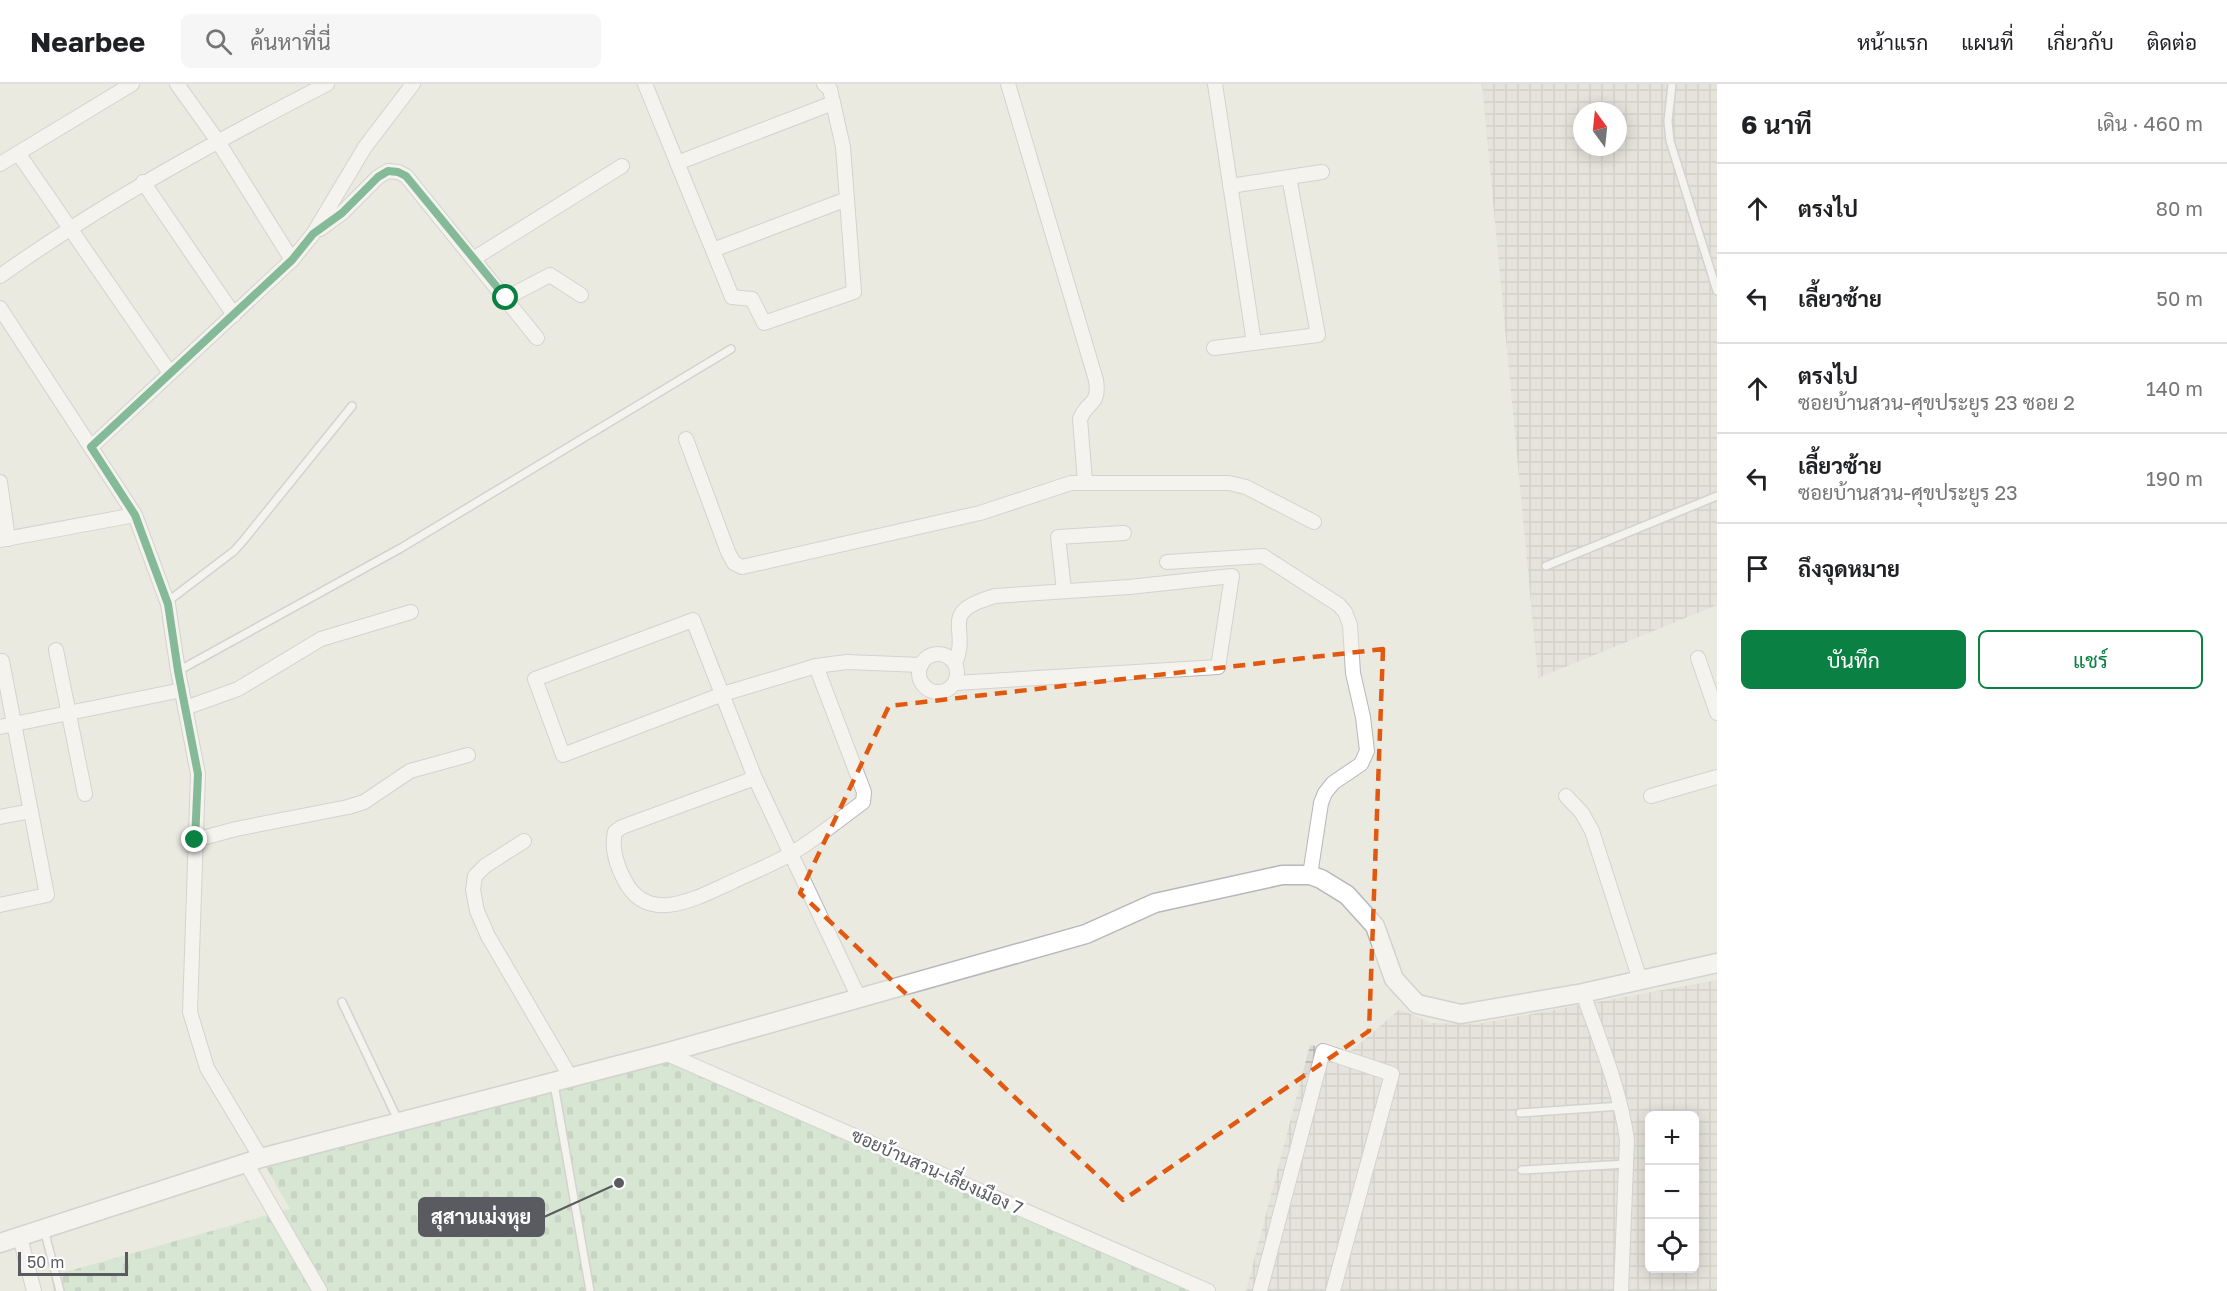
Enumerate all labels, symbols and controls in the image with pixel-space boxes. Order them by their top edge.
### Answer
search box [181,14,601,68]
text: Nearbee [30,25,145,58]
icon: search [202,25,235,58]
text: ค้นหาที่นี่ [250,28,331,55]
text: หน้าแรก [1857,29,1928,55]
text: แผนที่ [1961,29,2014,55]
text: เกี่ยวกับ [2047,29,2114,55]
text: ติดต่อ [2147,29,2197,55]
north arrow [1573,102,1627,156]
text: 6 นาที [1741,109,1812,140]
text: เดิน · 460 m [2097,111,2203,135]
icon: ahead [1741,192,1774,225]
text: ตรงไป [1798,195,1858,222]
text: 80 m [2156,196,2203,220]
icon: left [1741,282,1774,315]
route start [492,284,518,310]
text: เลี้ยวซ้าย [1798,285,1882,312]
text: 50 m [2156,286,2203,310]
text: ตรงไป [1798,362,1858,389]
icon: ahead [1741,372,1774,405]
text: 140 m [2146,376,2203,400]
text: ซอยบ้านสวน-ศุขประยูร 23 ซอย 2 [1798,390,2075,414]
text: เลี้ยวซ้าย [1798,452,1882,479]
icon: left [1741,462,1774,495]
text: 190 m [2146,466,2203,490]
text: ซอยบ้านสวน-ศุขประยูร 23 [1798,480,2018,504]
icon: arrive [1741,552,1774,585]
text: ถึงจุดหมาย [1798,555,1900,582]
button: บันทึก [1741,630,1966,689]
button: แชร์ [1978,630,2203,689]
route end [181,826,207,852]
map controls [1645,1111,1699,1273]
button: + [1645,1111,1699,1165]
street label: ซอยบ้านสวน-เลี่ยงเมือง 7 [848,1120,1028,1219]
button: − [1645,1165,1699,1219]
callout: สุสานเม่งหุย [419,1198,544,1236]
text: สุสานเม่งหุย [431,1204,531,1232]
button: locate [1645,1219,1699,1273]
scale bar [18,1249,128,1276]
text: 50 m [27,1252,64,1272]

